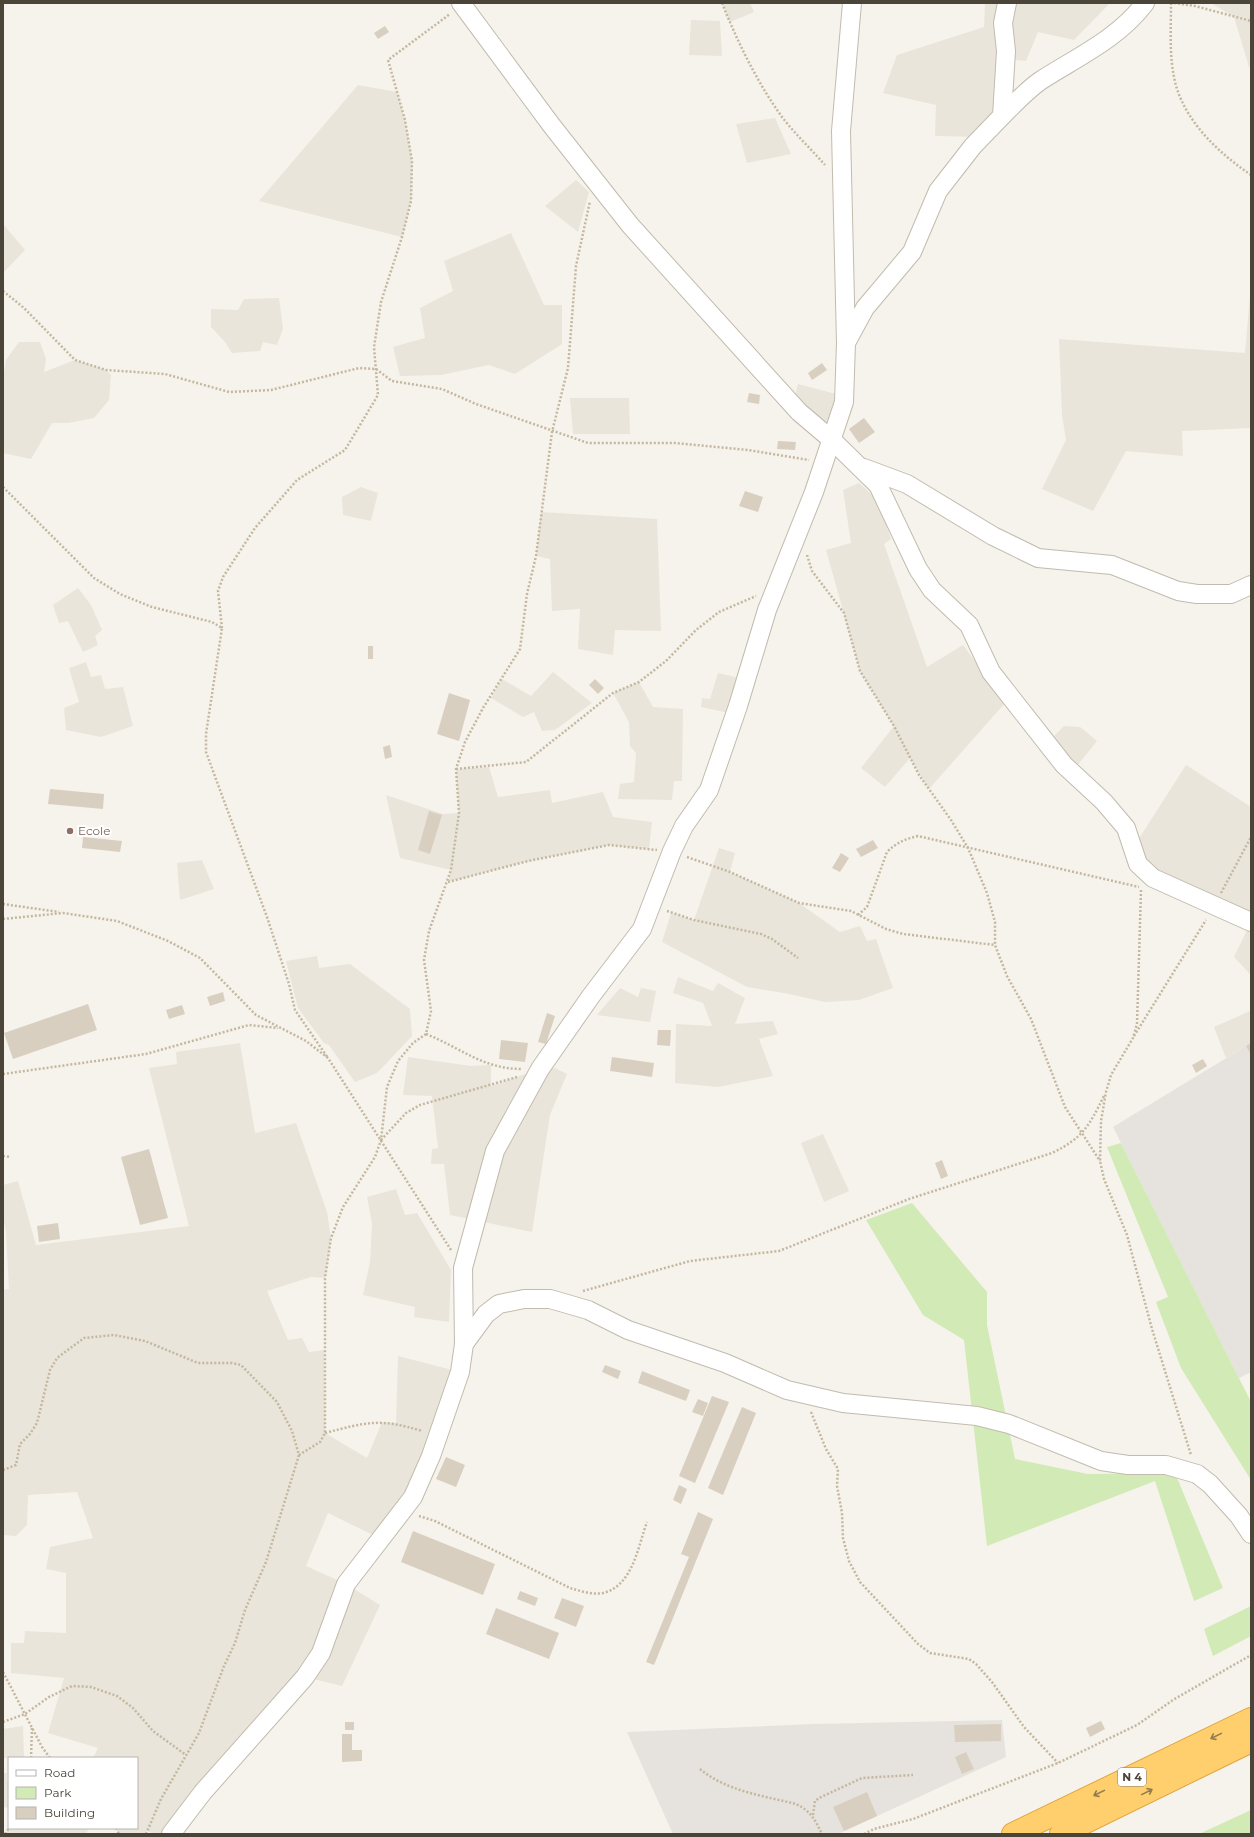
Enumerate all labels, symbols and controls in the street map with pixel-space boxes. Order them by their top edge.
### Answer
place label: Ecole [78,823,111,838]
marker: Ecole [65,826,75,836]
one-way arrow [1210,1733,1222,1740]
legend [8,1757,138,1829]
text: Road [44,1765,75,1780]
road number: N 4 [1118,1768,1146,1786]
text: Park [44,1785,72,1800]
one-way arrow [1141,1788,1153,1796]
one-way arrow [1093,1790,1105,1797]
text: Building [44,1805,95,1820]

